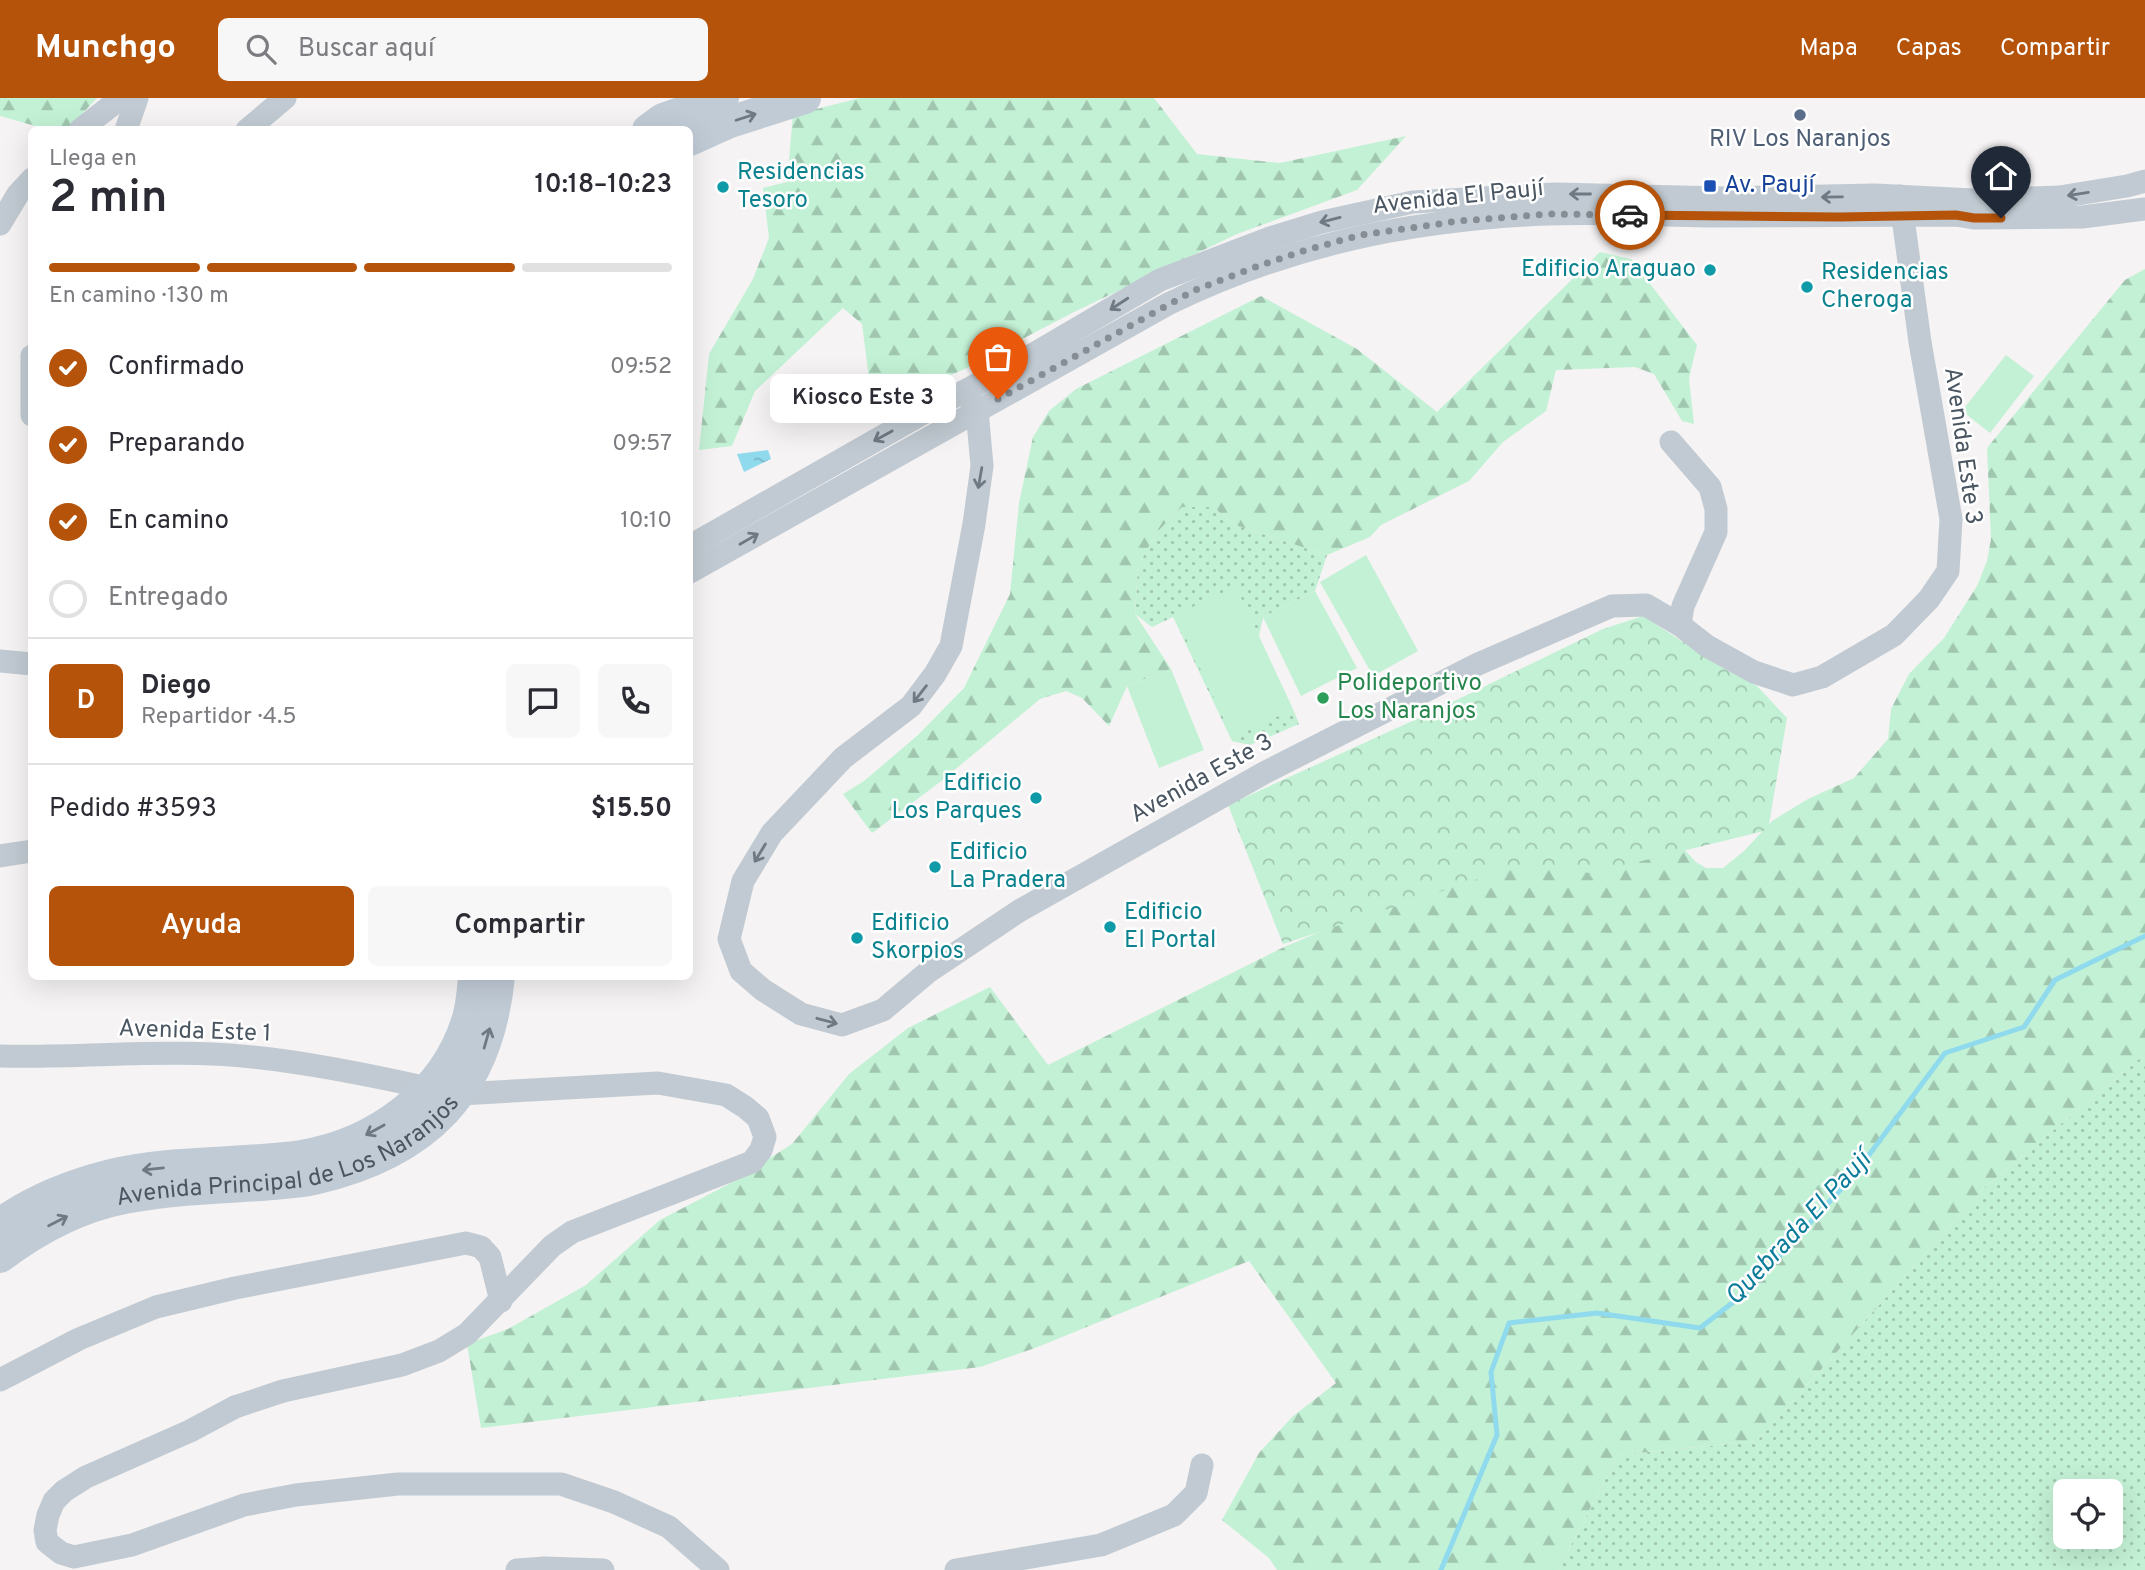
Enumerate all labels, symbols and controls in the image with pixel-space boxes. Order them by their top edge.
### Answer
search box [218,18,708,81]
text: Munchgo [35,28,176,70]
icon: search [242,30,280,68]
text: Buscar aquí [298,33,435,66]
text: Mapa [1800,34,1858,64]
text: Capas [1896,34,1962,64]
text: Compartir [2000,34,2110,64]
marker: RIV Los Naranjos [1792,107,1808,123]
one-way arrow [735,109,757,122]
place label: RIV Los Naranjos [1709,125,1891,155]
text: Llega en [49,145,137,174]
pin [1971,146,2031,218]
icon: home [1982,157,2020,195]
place label: Residencias Tesoro [737,158,865,216]
text: 10:18–10:23 [535,169,672,202]
text: 2 min [49,170,168,229]
place label: Av. Paují [1724,171,1817,201]
street label: Avenida El Paují [1371,174,1547,222]
marker: Av. Paují [1702,178,1718,194]
marker: Residencias Tesoro [715,179,731,195]
courier [1595,180,1665,250]
one-way arrow [1568,187,1591,201]
one-way arrow [2067,188,2090,201]
one-way arrow [1820,190,1843,204]
icon: car [1611,196,1649,234]
one-way arrow [1319,214,1342,227]
place label: Edificio Araguao [1521,255,1696,285]
place label: Residencias Cheroga [1821,258,1949,316]
marker: Edificio Araguao [1702,262,1718,278]
marker: Residencias Cheroga [1799,279,1815,295]
text: En camino · 130 m [49,282,229,311]
one-way arrow [1110,297,1130,311]
pin [968,327,1028,399]
icon: bag [979,338,1017,376]
icon: check [49,349,87,387]
text: Confirmado [108,351,245,384]
text: 09:52 [610,353,672,382]
street label: Avenida Este 3 [1936,365,1988,527]
callout: Kiosco Este 3 [771,374,956,424]
text: Kiosco Este 3 [792,384,934,413]
icon: check [49,426,87,464]
text: Preparando [108,428,245,461]
one-way arrow [874,429,894,443]
text: 09:57 [612,430,672,459]
one-way arrow [973,466,986,489]
icon: check [49,503,87,541]
text: En camino [108,505,229,538]
text: 10:10 [620,507,672,536]
one-way arrow [738,532,758,546]
text: Entregado [108,582,228,615]
button: chat [506,664,580,738]
button: phone [598,664,672,738]
place label: Polideportivo Los Naranjos [1337,669,1482,727]
text: Diego [141,670,211,703]
one-way arrow [913,684,928,702]
text: D [77,685,95,718]
marker: Polideportivo Los Naranjos [1315,690,1331,706]
text: Repartidor · 4.5 [141,703,297,732]
street label: Avenida Este 3 [1125,727,1279,831]
place label: Edificio Los Parques [891,769,1022,827]
marker: Edificio Los Parques [1028,790,1044,806]
text: Pedido #3593 [49,793,217,826]
text: $15.50 [591,793,672,826]
place label: Edificio La Pradera [949,838,1066,896]
one-way arrow [752,842,766,862]
marker: Edificio La Pradera [927,859,943,875]
button: Ayuda [49,886,354,966]
button: Compartir [368,886,672,966]
place label: Edificio El Portal [1124,898,1216,956]
place label: Edificio Skorpios [871,909,964,967]
marker: Edificio El Portal [1102,919,1118,935]
marker: Edificio Skorpios [849,930,865,946]
street label: Avenida Este 1 [118,1014,272,1050]
one-way arrow [815,1015,838,1028]
one-way arrow [482,1027,495,1049]
street label: Avenida Principal de Los Naranjos [114,1089,467,1214]
one-way arrow [365,1124,386,1137]
water label: Quebrada El Paují [1719,1141,1883,1313]
one-way arrow [142,1163,165,1176]
one-way arrow [47,1213,68,1227]
map controls [2053,1479,2123,1549]
button: locate [2053,1479,2123,1549]

